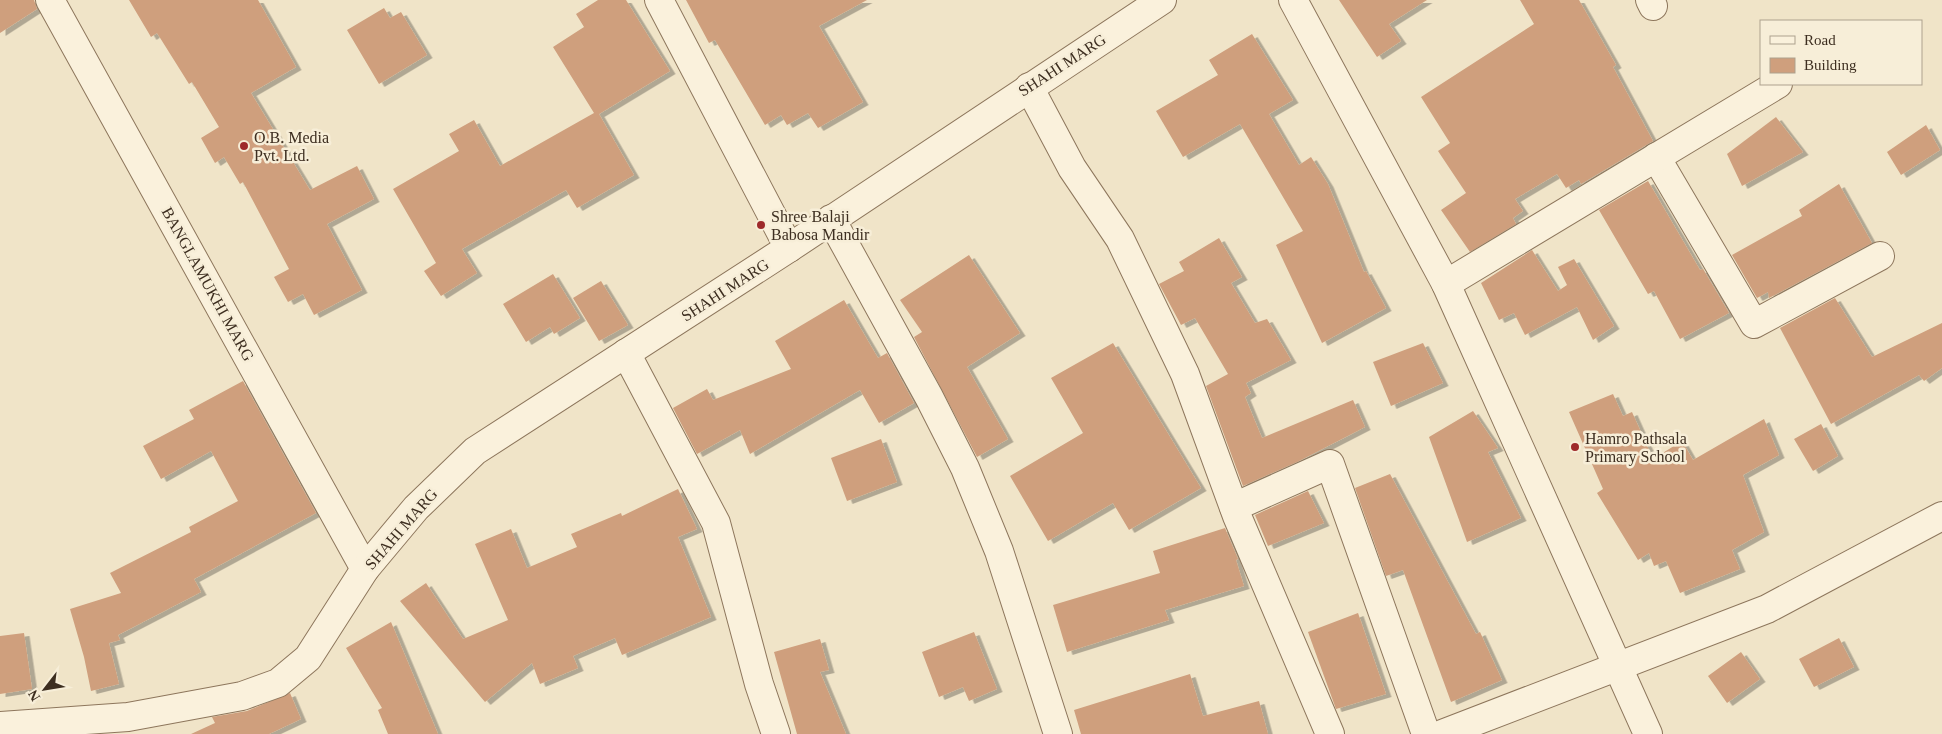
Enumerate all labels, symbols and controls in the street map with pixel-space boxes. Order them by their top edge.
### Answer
legend [1760,20,1922,85]
street label: SHAHI MARG [1015,30,1109,100]
text: Road [1804,32,1836,48]
text: Building [1804,57,1857,73]
place label: O.B. Media Pvt. Ltd. [254,129,329,164]
marker: O.B. Media Pvt. Ltd. [238,140,250,152]
street label: BANGLAMUKHI MARG [159,204,258,364]
place label: Shree Balaji Babosa Mandir [771,208,870,243]
marker: Shree Balaji Babosa Mandir [755,219,767,231]
street label: SHAHI MARG [678,255,772,325]
place label: Hamro Pathsala Primary School [1585,430,1687,466]
marker: Hamro Pathsala Primary School [1569,441,1581,453]
street label: SHAHI MARG [361,485,441,573]
north arrow [20,664,70,714]
text: N [25,687,43,704]

